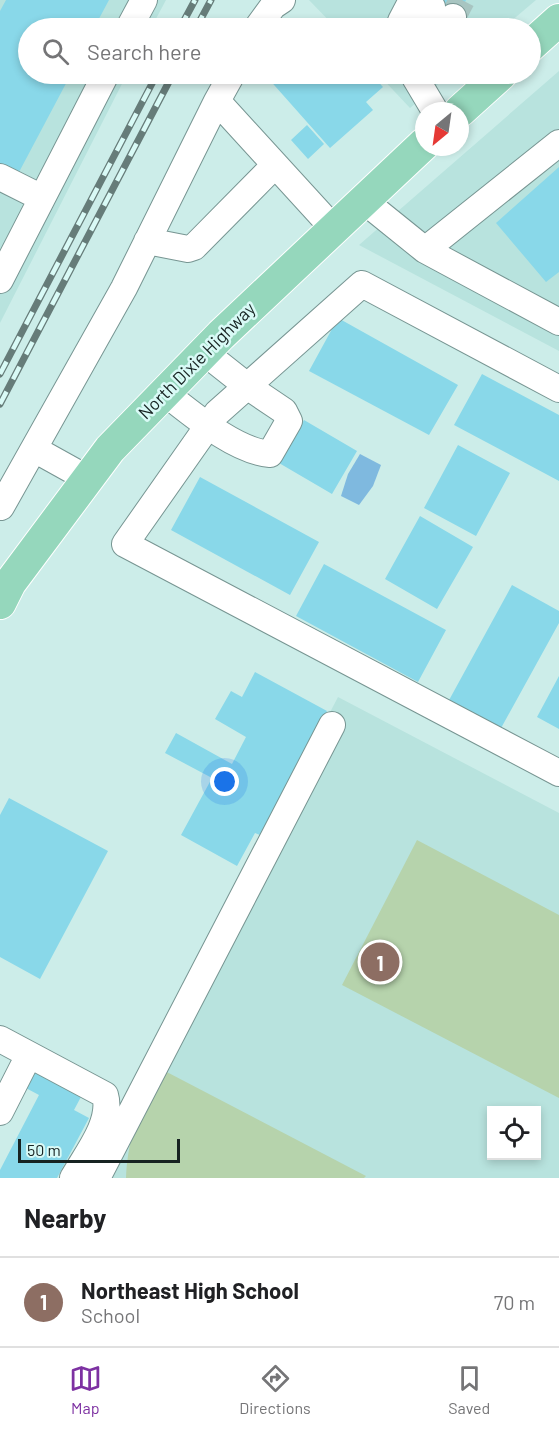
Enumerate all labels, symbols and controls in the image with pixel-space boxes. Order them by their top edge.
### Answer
search box [18,18,541,84]
icon: search [39,35,72,68]
text: Search here [87,38,201,64]
north arrow [415,102,469,156]
street label: North Dixie Highway [133,297,259,423]
your location [210,767,239,796]
pin: 1 [360,940,400,984]
map controls [487,1106,541,1160]
button: locate [487,1106,541,1160]
scale bar [18,1136,180,1164]
text: 50 m [27,1140,61,1159]
text: Nearby [24,1202,106,1233]
text: Northeast High School [81,1277,299,1303]
text: 1 [40,1290,47,1314]
text: 70 m [494,1290,535,1314]
text: School [81,1303,140,1327]
tab: Map [69,1362,102,1417]
tab: Directions [239,1362,311,1417]
tab: Saved [448,1362,490,1417]

